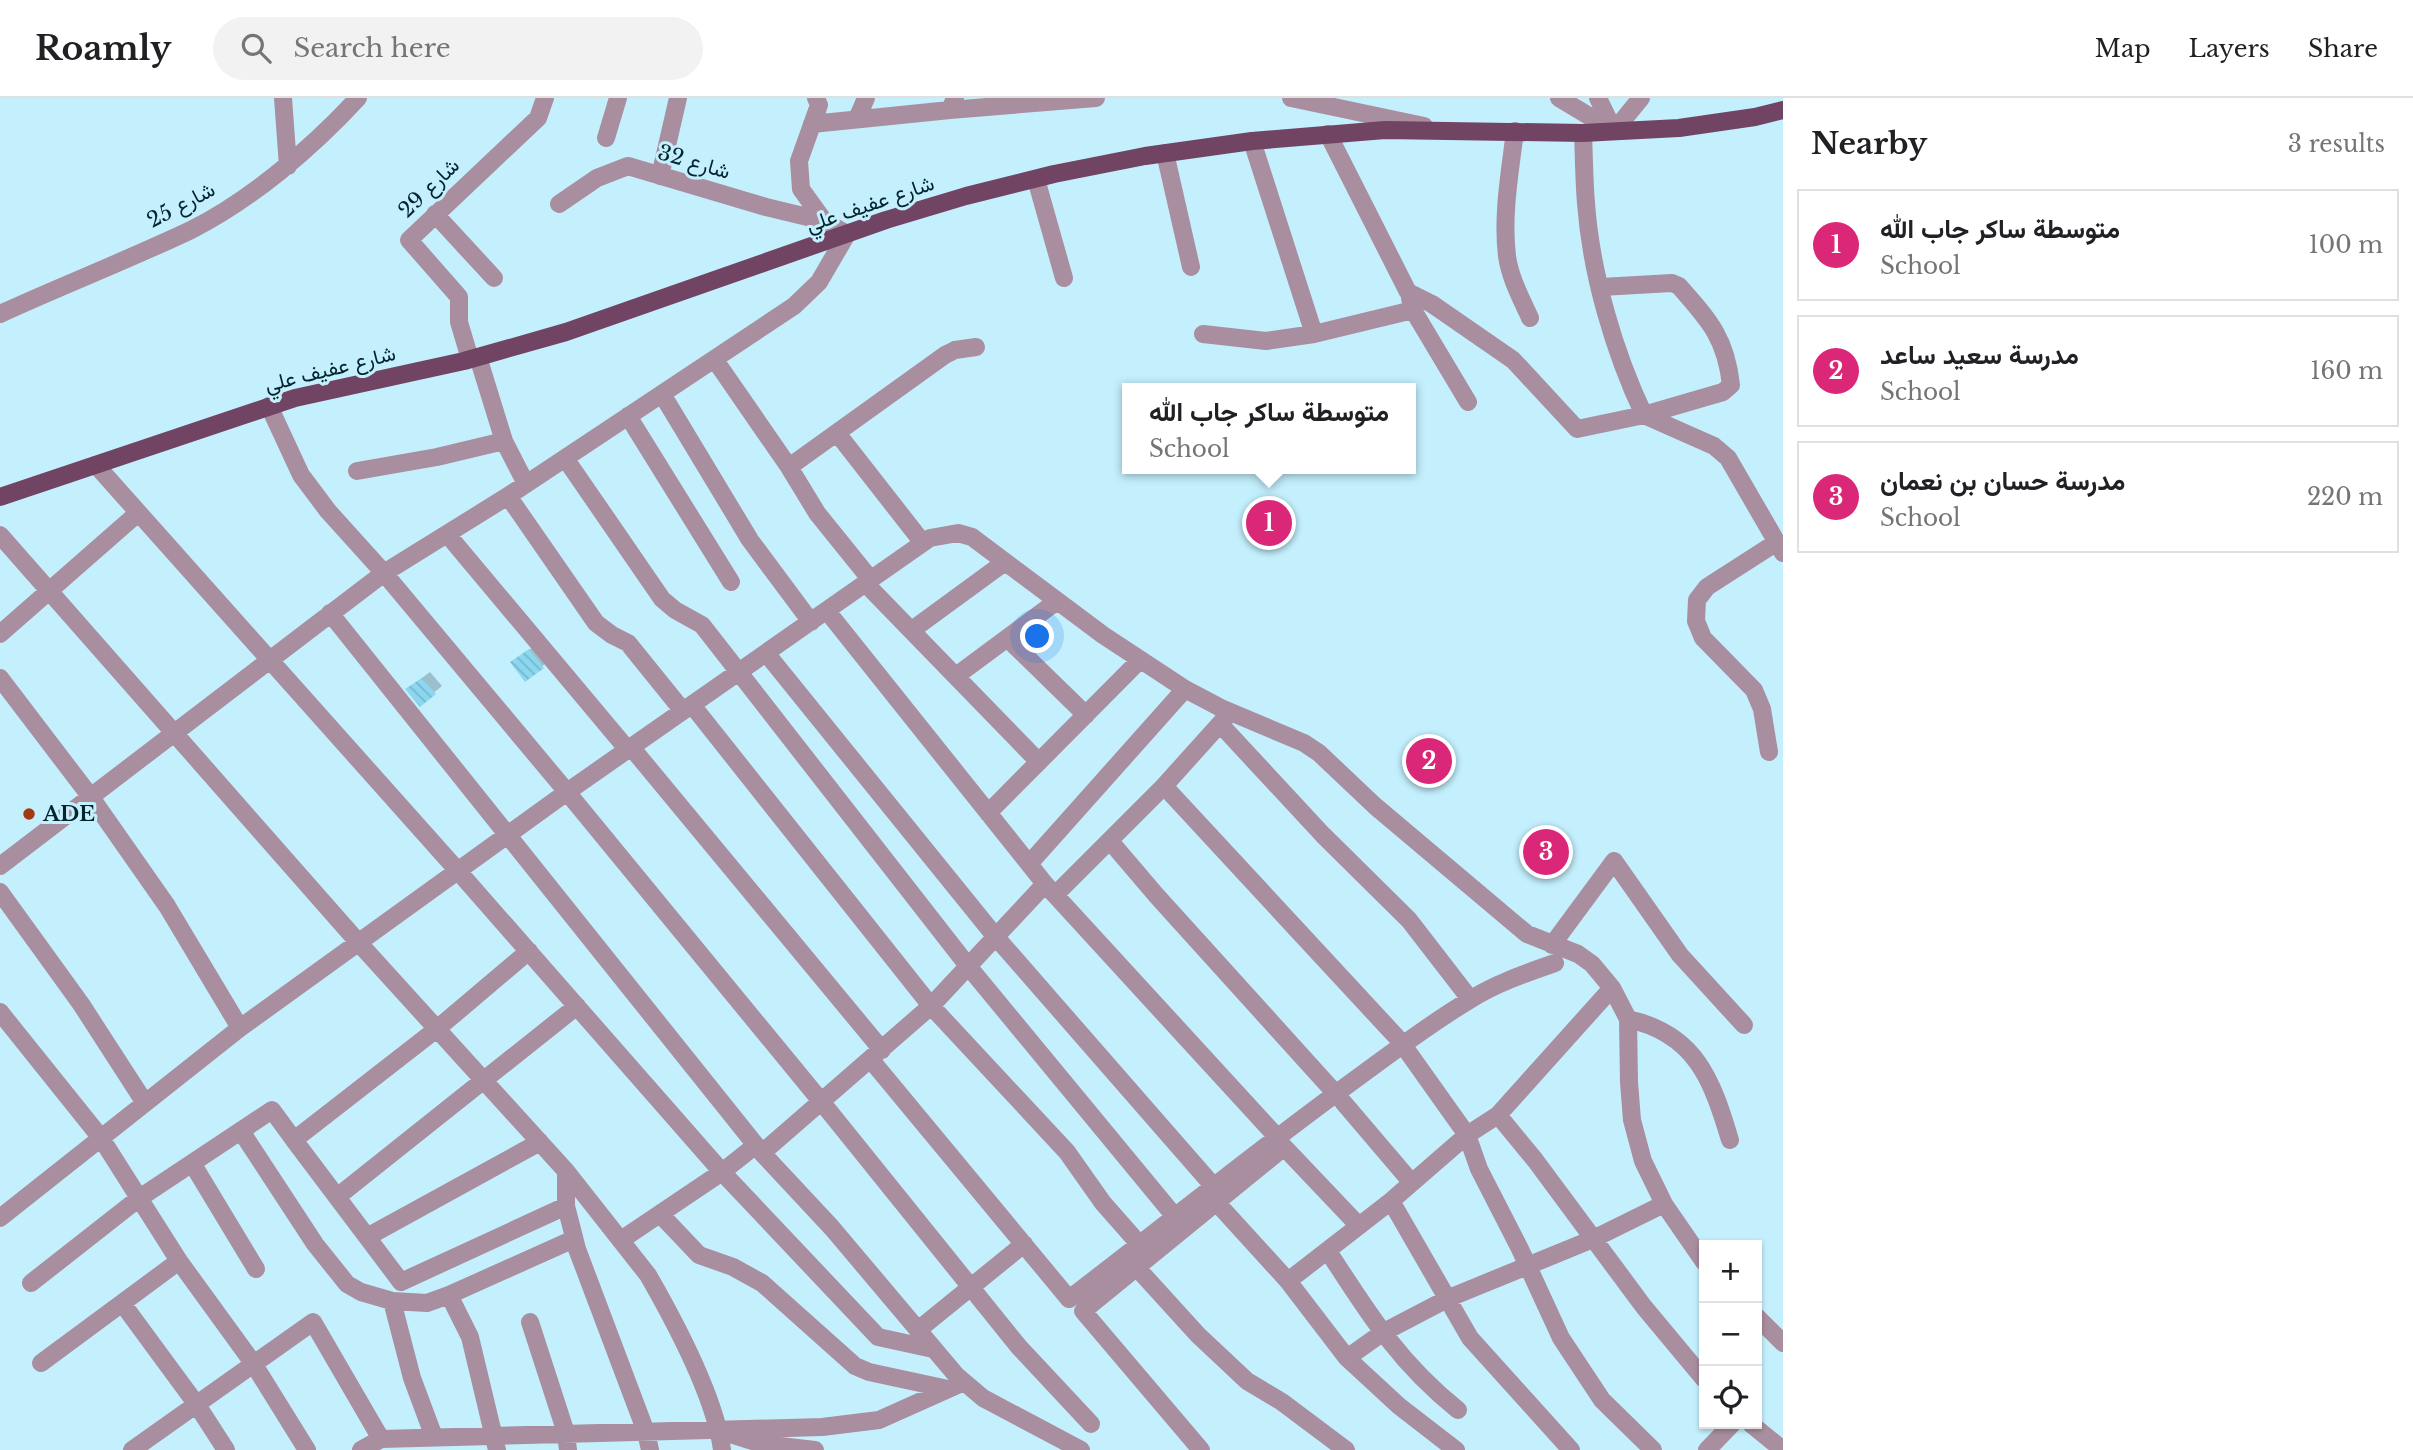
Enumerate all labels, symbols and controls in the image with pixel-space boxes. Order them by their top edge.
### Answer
search box [213,17,703,80]
text: Roamly [35,28,171,69]
icon: search [237,29,275,67]
text: Search here [293,32,451,64]
text: Map [2095,34,2151,63]
text: Layers [2189,34,2270,63]
text: Share [2308,34,2378,63]
text: Nearby [1811,125,1927,162]
text: 3 results [2288,130,2385,158]
street label: شارع 32 [655,139,733,186]
street label: شارع 29 [393,153,466,224]
street label: شارع عفيف علي [802,170,939,242]
street label: شارع 25 [143,176,220,235]
text: متوسطة ساكر جاب الله [1880,213,2120,245]
text: 1 [1831,231,1841,259]
text: 100 m [2309,231,2383,259]
text: School [1880,252,1961,280]
text: مدرسة سعيد ساعد [1880,339,2079,371]
street label: شارع عفيف علي [262,340,399,402]
text: 2 [1829,357,1843,385]
text: 160 m [2310,357,2383,385]
text: School [1880,378,1961,406]
popup [1122,383,1416,474]
text: متوسطة ساكر جاب الله [1149,396,1389,428]
text: School [1149,435,1229,463]
text: مدرسة حسان بن نعمان [1880,465,2125,497]
text: 3 [1829,483,1843,511]
text: 220 m [2307,483,2383,511]
pin: 1 [1246,497,1292,549]
text: School [1880,504,1961,532]
your location [1020,619,1054,653]
pin: 2 [1406,735,1452,787]
place label: ADE [42,801,95,827]
marker: ADE [21,806,37,822]
pin: 3 [1523,826,1569,878]
map controls [1699,1240,1762,1429]
button: + [1699,1240,1762,1303]
button: − [1699,1303,1762,1366]
button: locate [1699,1366,1762,1429]

